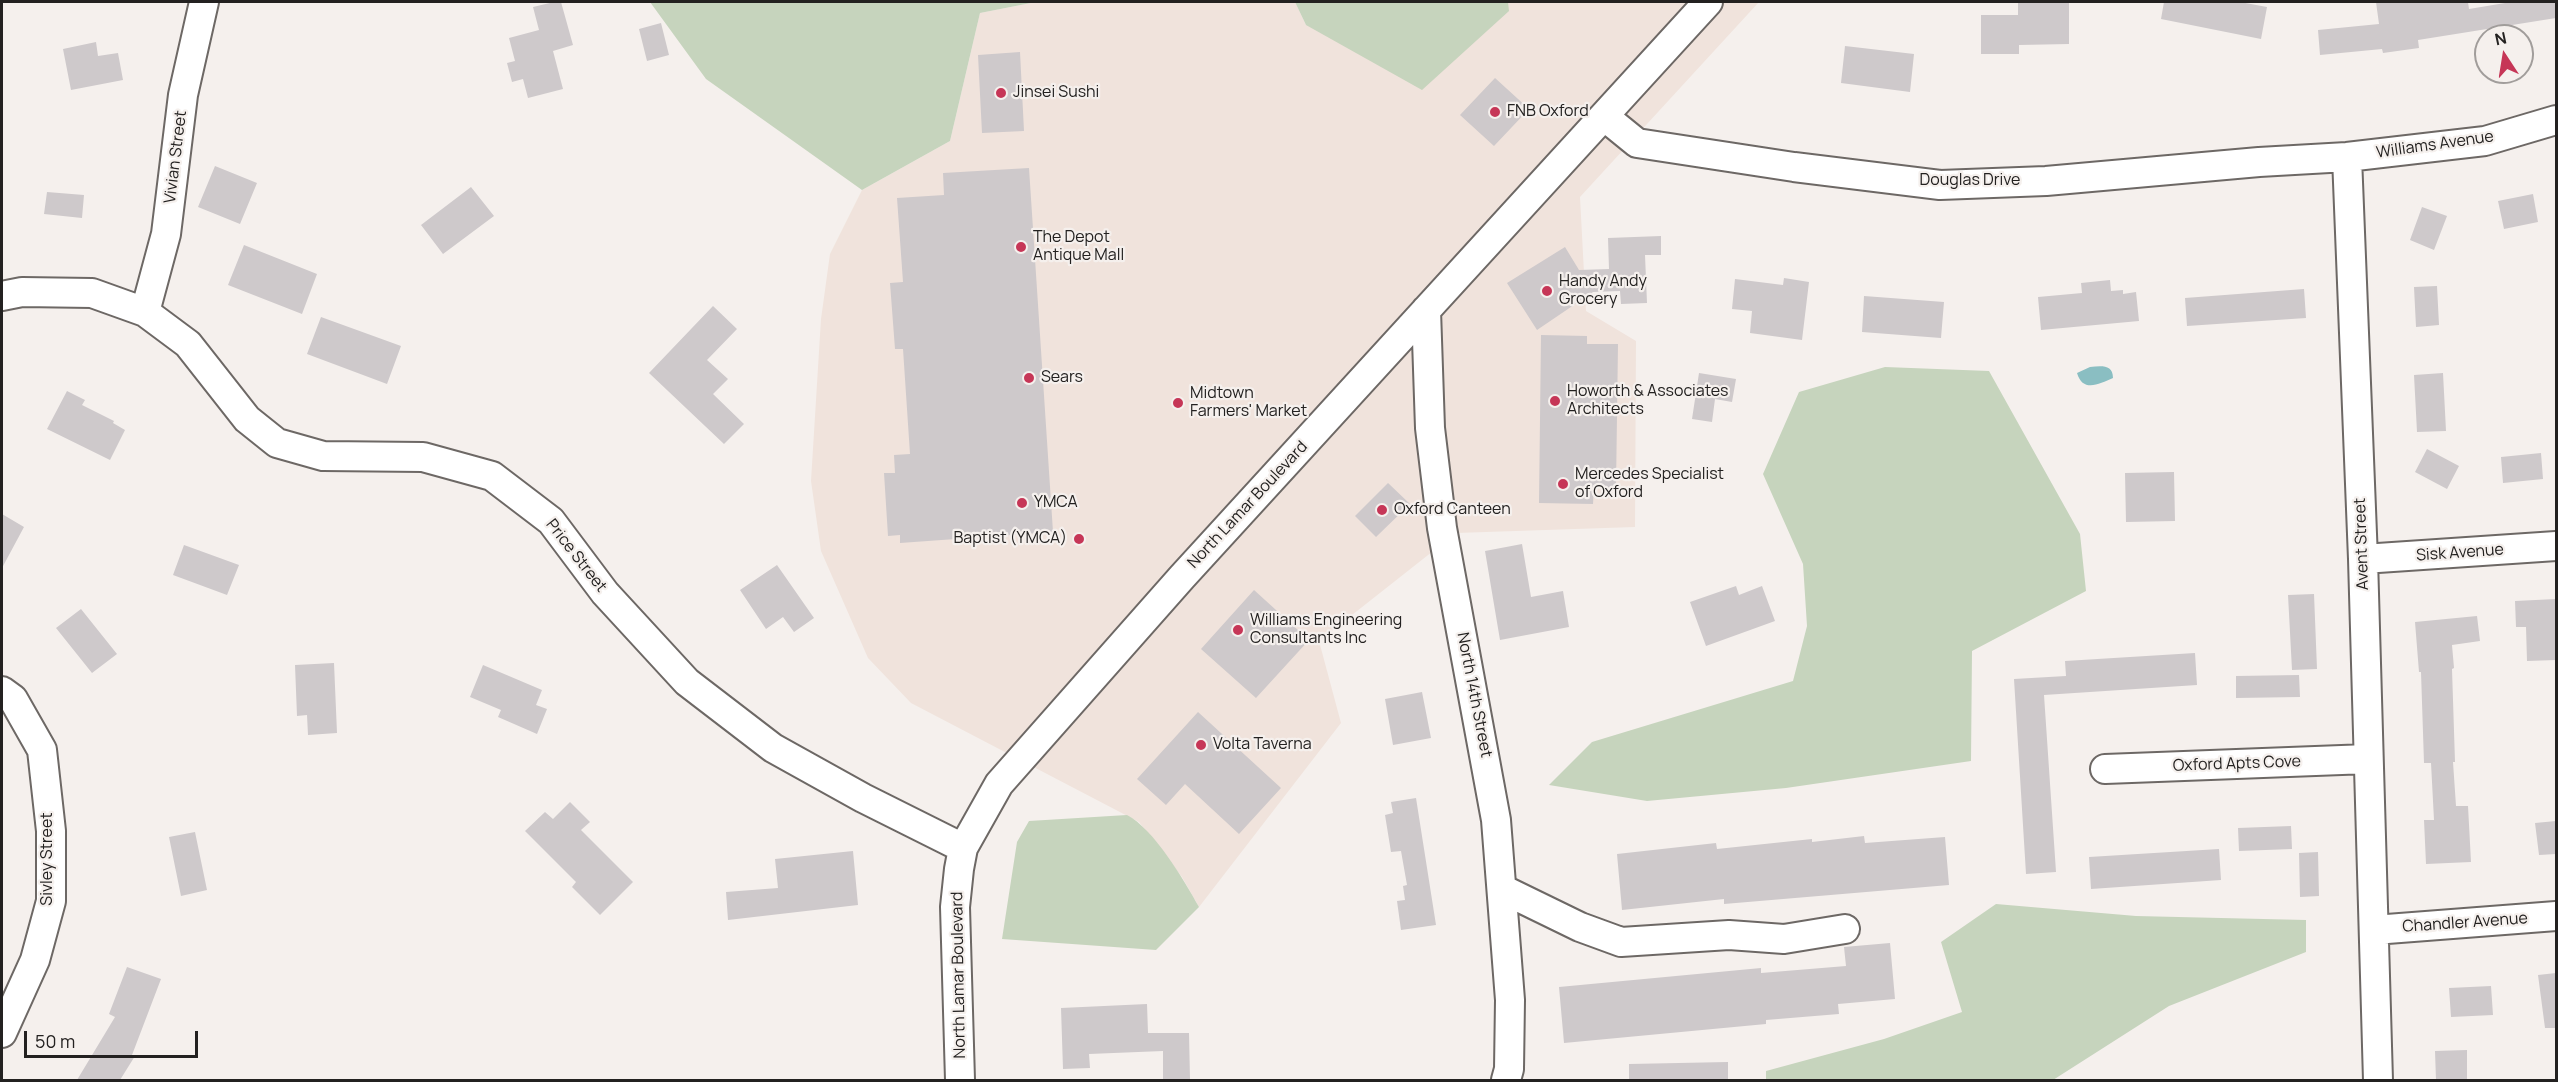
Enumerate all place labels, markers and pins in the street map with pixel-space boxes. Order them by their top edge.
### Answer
place label: Jinsei Sushi [1013,83,1099,103]
marker: Jinsei Sushi [994,86,1008,100]
place label: FNB Oxford [1507,102,1589,122]
marker: FNB Oxford [1488,105,1502,119]
place label: The Depot Antique Mall [1033,228,1124,266]
marker: The Depot Antique Mall [1014,240,1028,254]
place label: Handy Andy Grocery [1559,272,1647,310]
marker: Handy Andy Grocery [1540,284,1554,298]
place label: Sears [1041,368,1083,388]
marker: Sears [1022,371,1036,385]
place label: Howorth & Associates Architects [1567,382,1729,420]
place label: Midtown Farmers' Market [1190,384,1307,422]
marker: Howorth & Associates Architects [1548,394,1562,408]
marker: Midtown Farmers' Market [1171,396,1185,410]
place label: Mercedes Specialist of Oxford [1575,465,1724,503]
marker: Mercedes Specialist of Oxford [1556,477,1570,491]
place label: YMCA [1034,493,1078,513]
marker: YMCA [1015,496,1029,510]
place label: Oxford Canteen [1394,500,1511,520]
marker: Oxford Canteen [1375,503,1389,517]
place label: Baptist (YMCA) [953,529,1067,549]
marker: Baptist (YMCA) [1072,532,1086,546]
place label: Williams Engineering Consultants Inc [1250,611,1402,649]
marker: Williams Engineering Consultants Inc [1231,623,1245,637]
place label: Volta Taverna [1213,735,1312,755]
marker: Volta Taverna [1194,738,1208,752]

